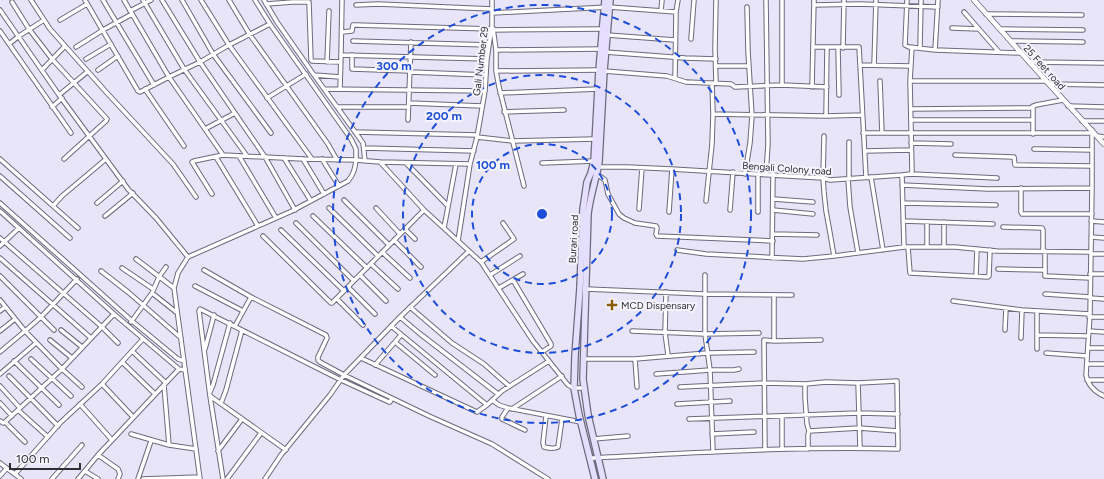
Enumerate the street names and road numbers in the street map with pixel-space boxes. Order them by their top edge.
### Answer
street label: Gali Number 29 [470,25,491,97]
street label: 25 Feet road [1021,42,1068,93]
street label: Bengali Colony road [742,159,832,178]
street label: Burari road [566,214,581,264]

